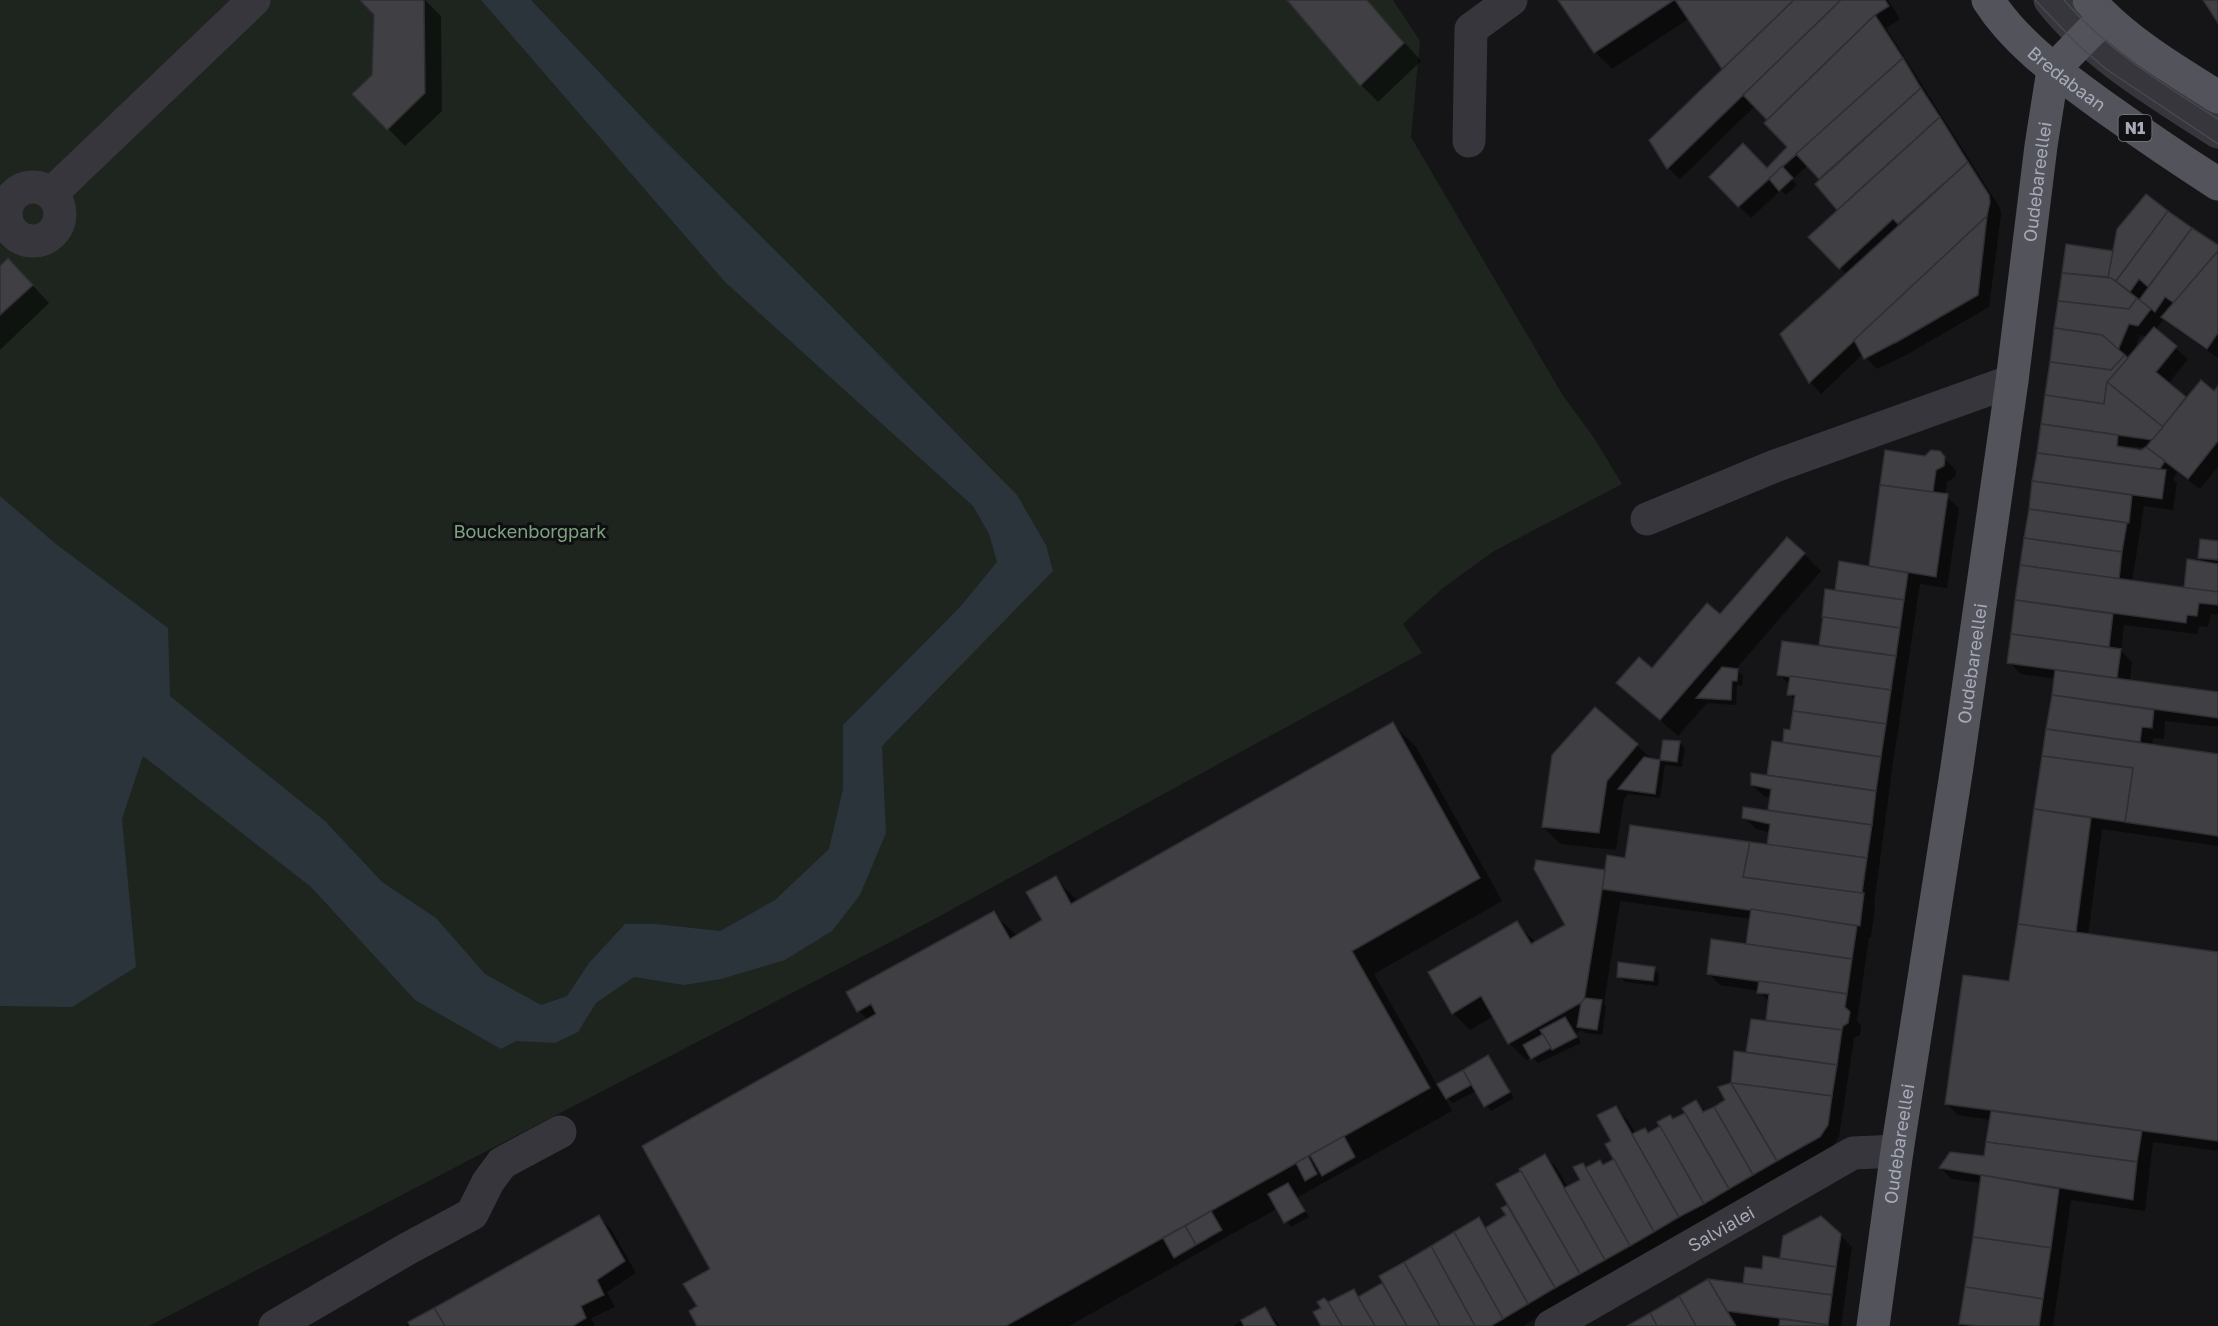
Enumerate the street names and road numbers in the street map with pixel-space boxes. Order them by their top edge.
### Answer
street label: Bredabaan [2023,41,2111,116]
road number: N1 [2118,115,2152,141]
street label: Oudebareellei [2018,120,2056,243]
street label: Oudebareellei [1952,602,1991,725]
street label: Oudebareellei [1879,1082,1918,1205]
street label: Salvialei [1684,1201,1758,1256]

